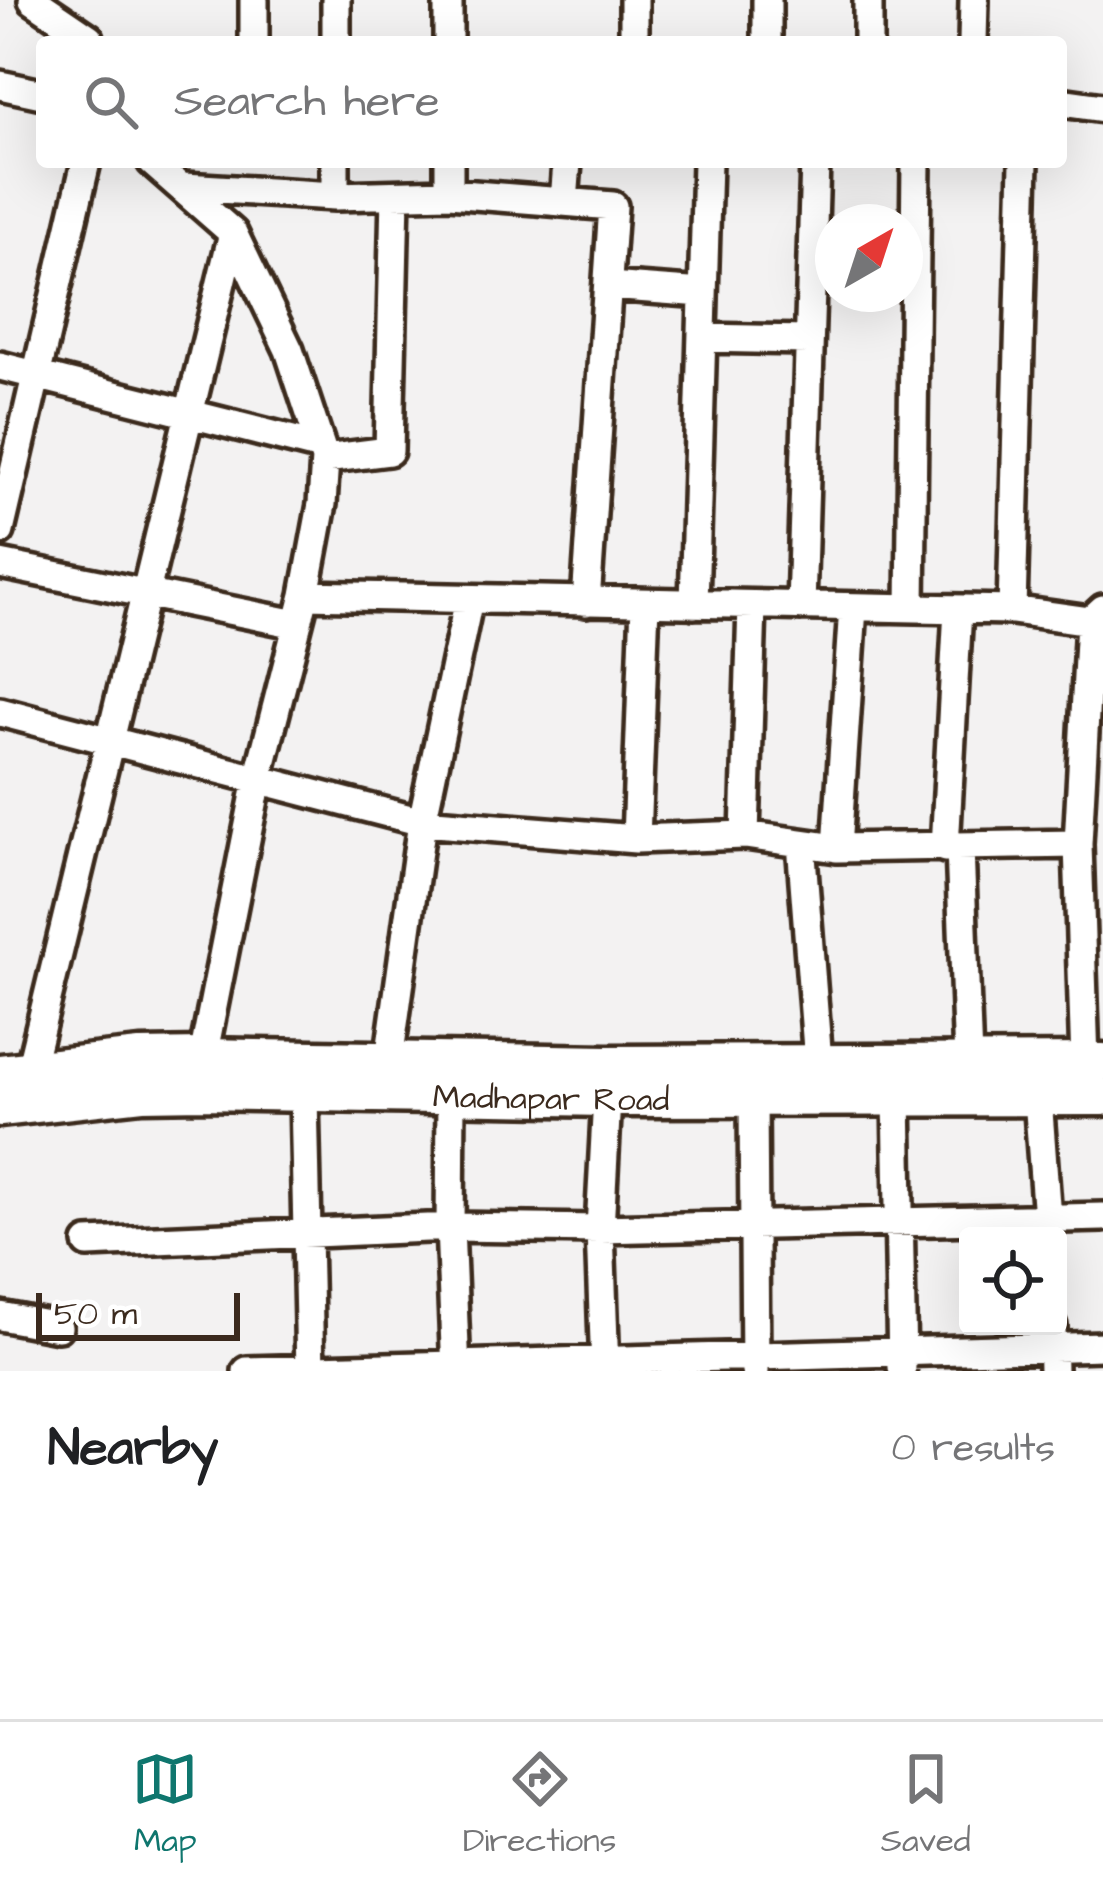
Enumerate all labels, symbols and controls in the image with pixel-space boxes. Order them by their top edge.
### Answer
search box [36,36,1067,168]
icon: search [78,69,144,135]
text: Search here [174,71,440,133]
north arrow [815,204,923,312]
street label: Madhapar Road [432,1074,669,1123]
map controls [959,1227,1067,1335]
button: locate [959,1227,1067,1335]
scale bar [36,1287,240,1340]
text: 50 m [54,1291,137,1337]
text: Nearby [48,1414,218,1485]
text: 0 results [891,1422,1055,1476]
tab: Map [132,1746,198,1864]
tab: Directions [463,1746,616,1864]
tab: Saved [881,1746,971,1864]

